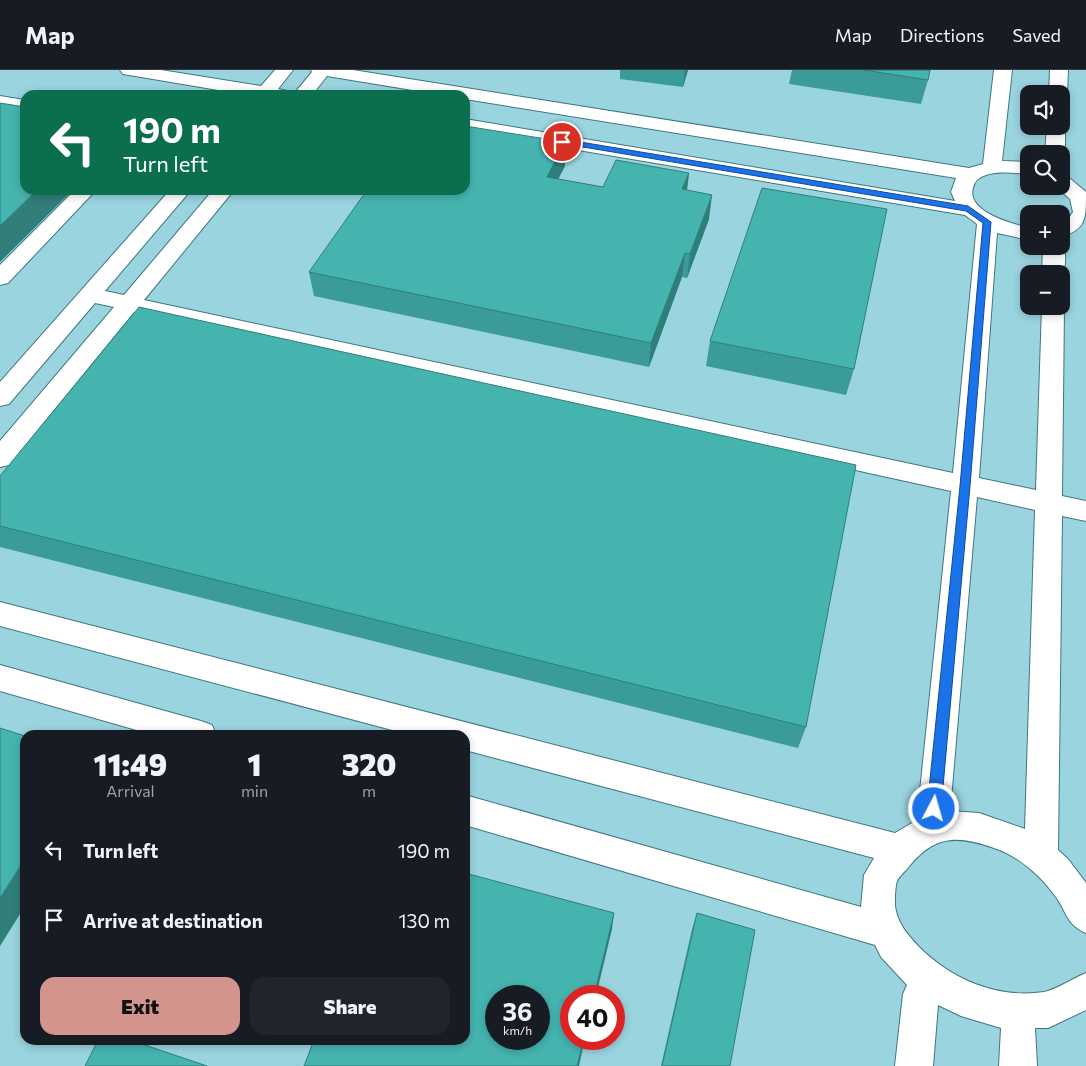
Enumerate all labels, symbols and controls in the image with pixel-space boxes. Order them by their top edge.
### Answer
text: Map [25,20,75,49]
text: Map [835,24,872,46]
text: Directions [900,24,984,46]
text: Saved [1012,24,1061,46]
map controls [1020,85,1070,315]
button: sound [1020,85,1070,135]
text: 190 m [123,107,221,150]
icon: left [40,110,105,175]
pin [541,121,583,163]
icon: arrive [548,128,576,156]
button: search [1020,145,1070,195]
text: Turn left [123,150,208,177]
button: + [1020,205,1070,255]
button: − [1020,265,1070,315]
text: 11:49 [94,745,167,782]
text: 1 [248,745,262,782]
text: 320 [342,745,396,782]
text: Arrival [106,781,155,800]
text: min [241,781,268,800]
text: m [362,781,376,800]
position arrow [907,782,959,834]
icon: left [40,836,68,864]
text: Turn left [83,839,158,862]
text: 190 m [398,839,450,862]
icon: arrive [40,906,68,934]
text: Arrive at destination [83,909,263,932]
text: 130 m [398,909,450,932]
button: Exit [40,977,240,1035]
button: Share [250,977,450,1035]
speed limit sign: 40 [560,985,625,1050]
text: 36 [503,996,533,1026]
text: km/h [503,1023,532,1037]

